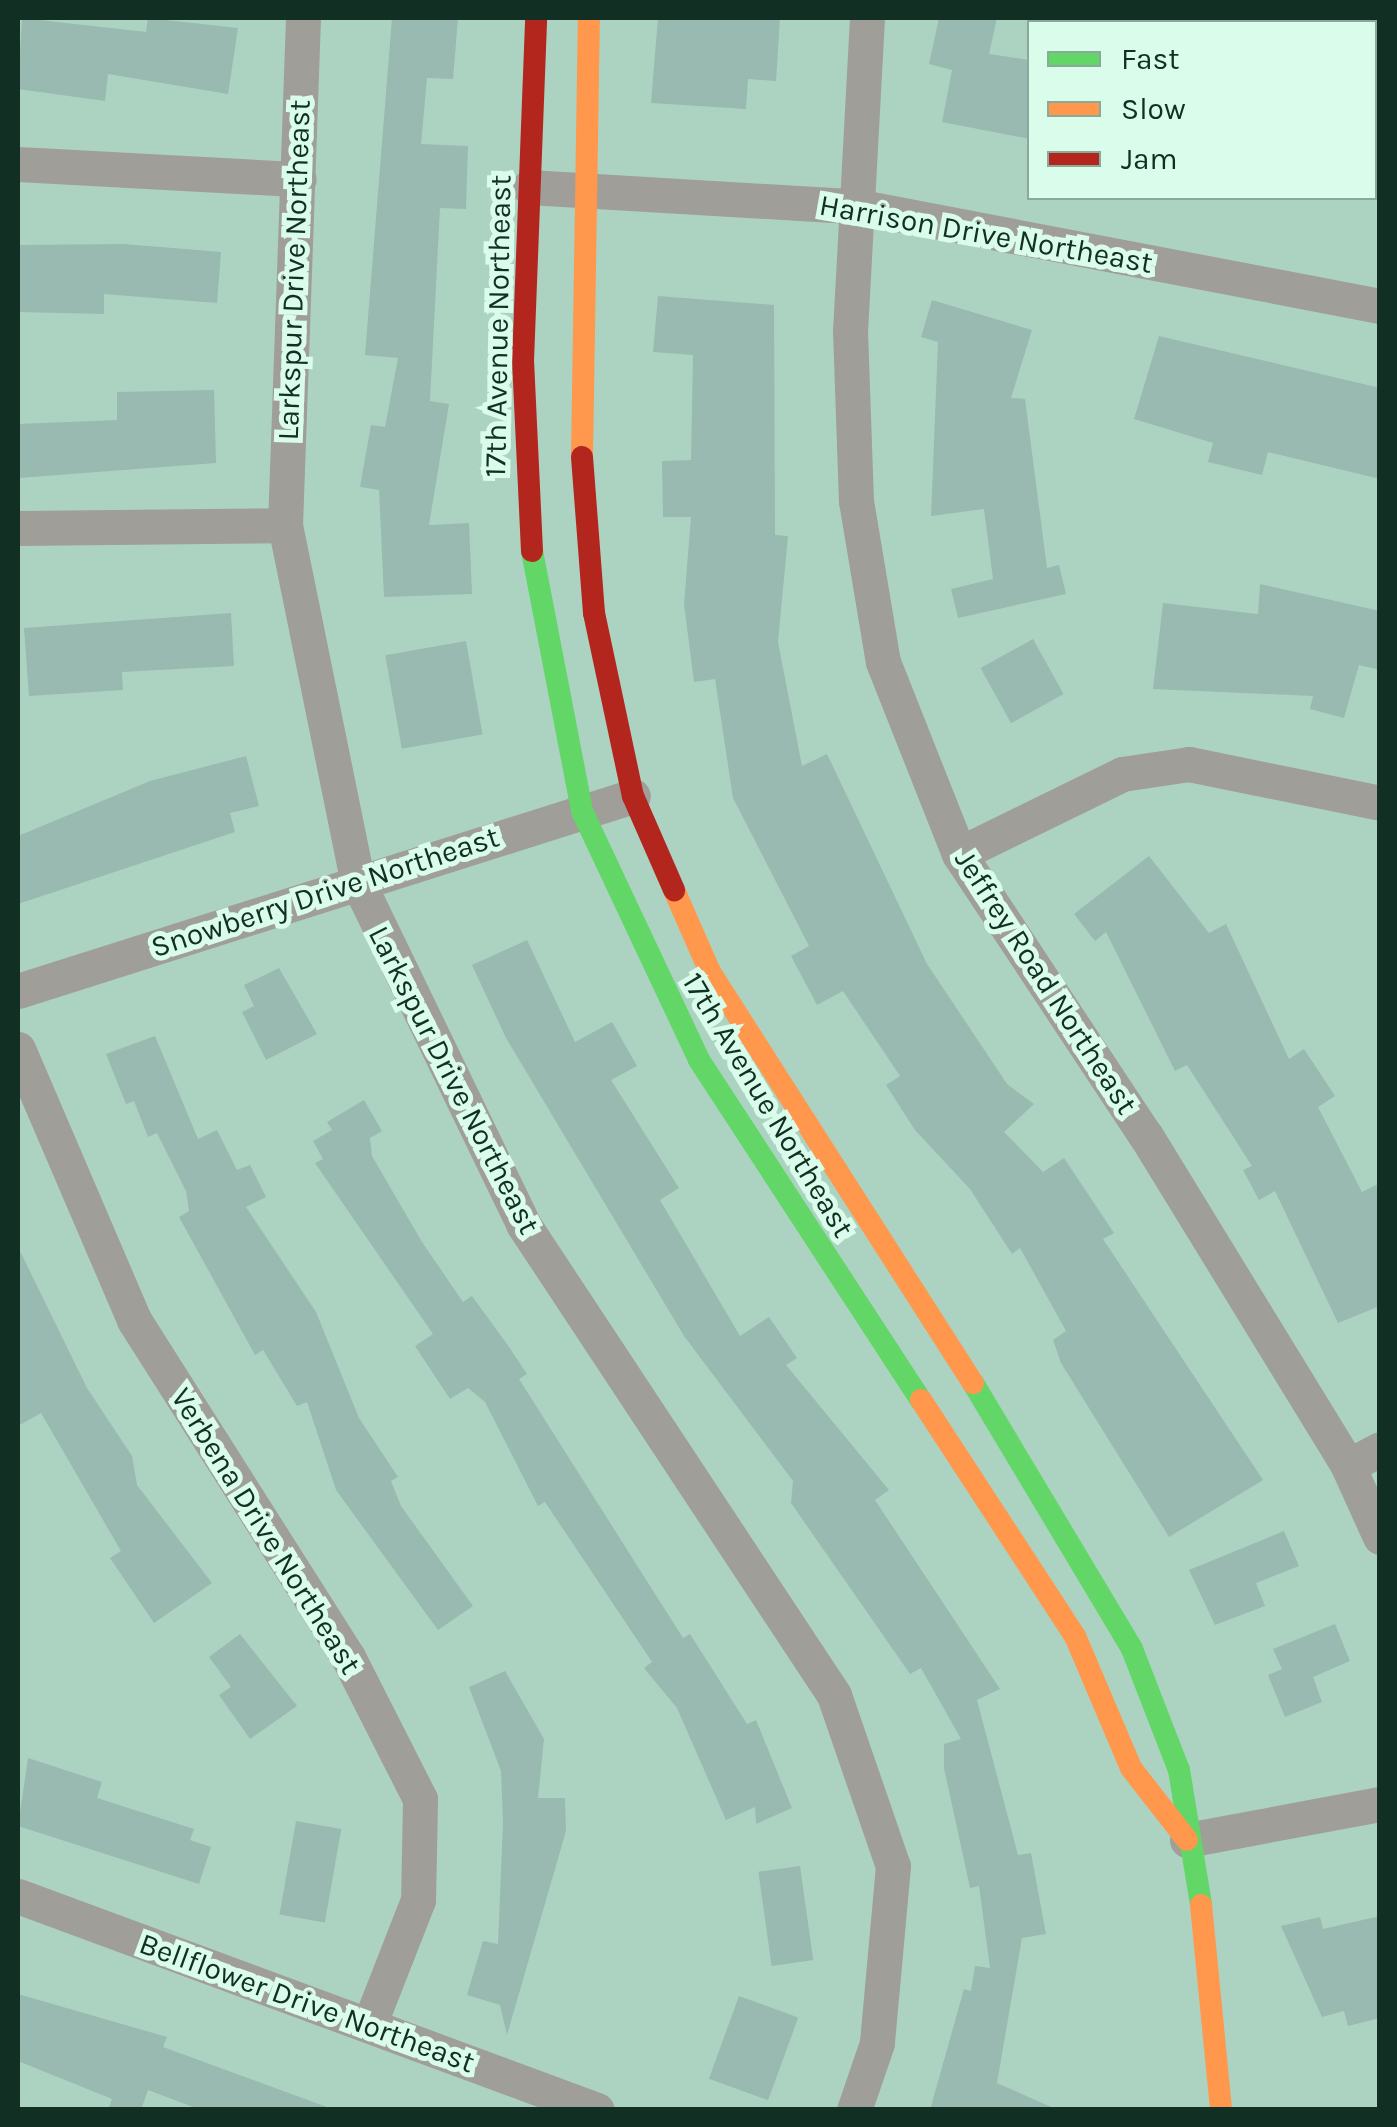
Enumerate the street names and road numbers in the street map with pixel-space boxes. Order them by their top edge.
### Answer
street label: Larkspur Drive Northeast [270,99,318,441]
street label: 17th Avenue Northeast [477,174,519,478]
street label: Harrison Drive Northeast [816,187,1156,281]
street label: Snowberry Drive Northeast [147,819,503,965]
street label: Jeffrey Road Northeast [947,843,1145,1121]
street label: Larkspur Drive Northeast [361,920,547,1240]
street label: 17th Avenue Northeast [675,966,861,1244]
street label: Verbena Drive Northeast [163,1381,369,1681]
street label: Bellflower Drive Northeast [134,1925,480,2081]

